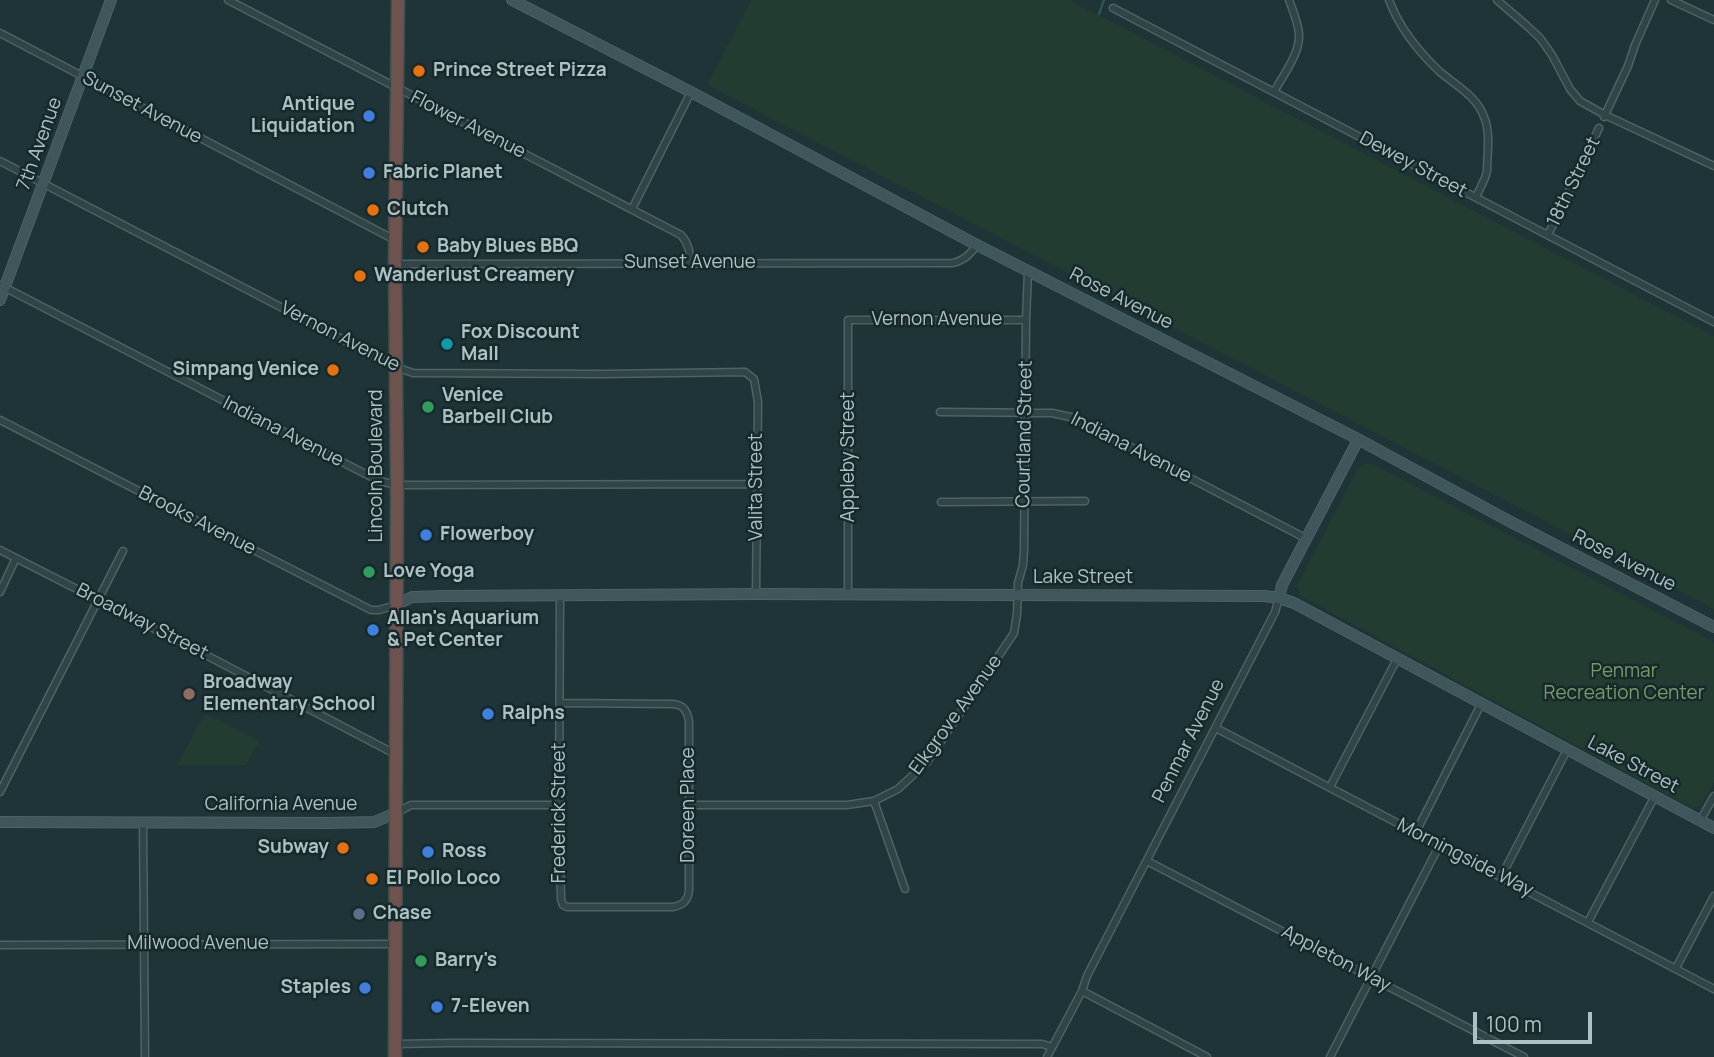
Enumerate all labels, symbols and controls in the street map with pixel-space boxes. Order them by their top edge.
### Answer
place label: Prince Street Pizza [433,60,607,82]
marker: Prince Street Pizza [411,63,427,79]
street label: Sunset Avenue [78,67,206,149]
street label: Flower Avenue [407,86,529,164]
street label: 7th Avenue [13,94,67,194]
place label: Antique Liquidation [251,94,355,138]
marker: Antique Liquidation [361,108,377,124]
street label: Dewey Street [1355,127,1471,203]
street label: 18th Street [1543,133,1605,231]
place label: Fabric Planet [383,162,503,184]
marker: Fabric Planet [361,165,377,181]
place label: Clutch [387,199,449,221]
marker: Clutch [365,202,381,218]
place label: Baby Blues BBQ [437,236,578,258]
marker: Baby Blues BBQ [415,239,431,255]
street label: Sunset Avenue [624,252,756,274]
street label: Rose Avenue [1065,263,1177,335]
place label: Wanderlust Creamery [374,265,574,287]
marker: Wanderlust Creamery [352,268,368,284]
street label: Vernon Avenue [277,297,403,377]
street label: Vernon Avenue [872,309,1002,331]
place label: Fox Discount Mall [461,322,580,366]
marker: Fox Discount Mall [439,336,455,352]
place label: Simpang Venice [173,359,319,381]
street label: Courtland Street [1012,360,1038,508]
marker: Simpang Venice [325,362,341,378]
place label: Venice Barbell Club [442,385,553,429]
street label: Lincoln Boulevard [366,389,388,543]
street label: Indiana Avenue [219,392,347,472]
street label: Appleby Street [838,392,860,522]
marker: Venice Barbell Club [420,399,436,415]
street label: Indiana Avenue [1067,408,1195,488]
street label: Valita Street [746,433,768,541]
street label: Brooks Avenue [134,482,260,560]
place label: Flowerboy [440,524,534,546]
street label: Rose Avenue [1568,525,1680,597]
marker: Flowerboy [418,527,434,543]
place label: Love Yoga [383,561,474,583]
marker: Love Yoga [361,564,377,580]
street label: Lake Street [1033,567,1133,589]
street label: Broadway Street [72,579,212,665]
place label: Allan's Aquarium & Pet Center [387,608,539,652]
marker: Allan's Aquarium & Pet Center [365,622,381,638]
street label: Elkgrove Avenue [905,651,1007,779]
park label: Penmar Recreation Center [1544,661,1704,705]
place label: Broadway Elementary School [203,672,376,716]
street label: Penmar Avenue [1148,675,1230,807]
marker: Broadway Elementary School [181,686,197,702]
place label: Ralphs [502,703,565,725]
marker: Ralphs [480,706,496,722]
street label: Lake Street [1583,731,1683,799]
street label: Frederick Street [549,743,571,883]
street label: Doreen Place [678,747,700,863]
street label: California Avenue [205,794,357,816]
street label: Morningside Way [1393,814,1537,902]
place label: Subway [258,837,329,859]
marker: Subway [335,840,351,856]
place label: Ross [442,841,487,863]
marker: Ross [420,844,436,860]
place label: El Pollo Loco [386,868,500,890]
marker: El Pollo Loco [364,871,380,887]
place label: Chase [373,903,432,925]
marker: Chase [351,906,367,922]
street label: Appleton Way [1277,921,1395,997]
street label: Milwood Avenue [127,933,269,955]
place label: Barry's [435,950,497,972]
marker: Barry's [413,953,429,969]
place label: Staples [281,977,351,999]
marker: Staples [357,980,373,996]
place label: 7-Eleven [451,996,530,1018]
scale bar [1476,998,1595,1042]
marker: 7-Eleven [429,999,445,1015]
text: 100 m [1486,1010,1542,1038]

